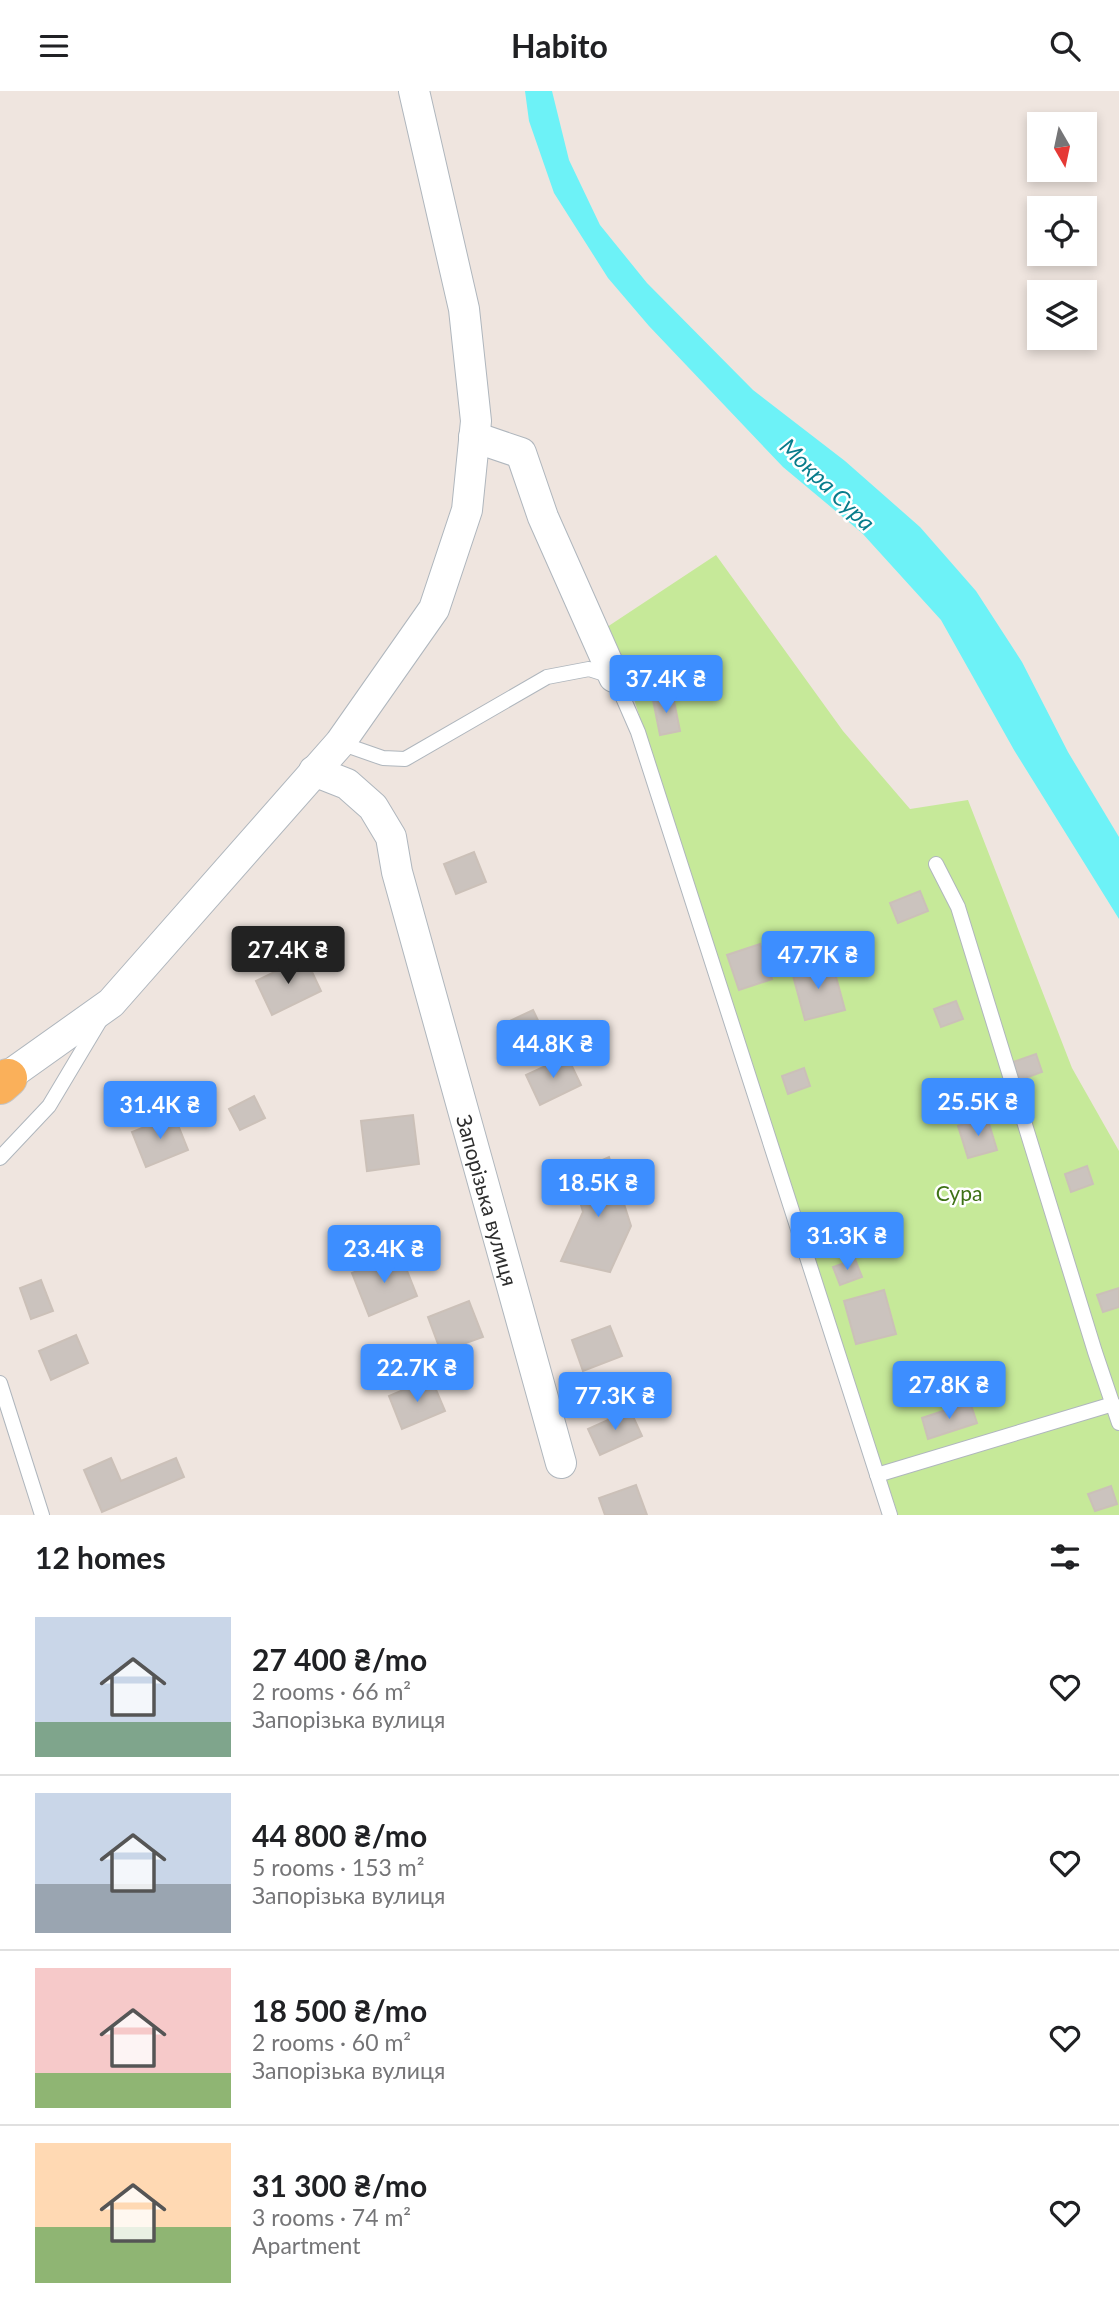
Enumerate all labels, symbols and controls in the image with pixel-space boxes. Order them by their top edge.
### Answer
text: Habito [511,26,608,65]
icon: menu [35,27,73,65]
icon: search [1046,27,1084,65]
north arrow [1027,112,1097,182]
map controls [1027,112,1097,350]
button: locate [1027,196,1097,266]
button: layers [1027,280,1097,350]
water label: Мокра Сура [775,432,881,536]
pin: 37.4K ₴ [601,655,731,715]
text: 37.4K ₴ [626,664,706,692]
pin: 27.4K ₴ [223,927,353,986]
pin: 47.7K ₴ [753,932,883,991]
text: 27.4K ₴ [248,935,328,963]
text: 47.7K ₴ [778,940,858,968]
pin: 44.8K ₴ [488,1021,618,1080]
text: 44.8K ₴ [513,1029,593,1057]
pin: 25.5K ₴ [913,1079,1043,1138]
pin: 31.4K ₴ [95,1081,225,1141]
text: 25.5K ₴ [938,1087,1018,1115]
text: 31.4K ₴ [120,1090,200,1118]
street label: Запорізька вулиця [452,1111,524,1288]
pin: 18.5K ₴ [533,1159,663,1219]
text: 18.5K ₴ [558,1168,638,1196]
park label: Сура [936,1180,982,1205]
pin: 31.3K ₴ [782,1213,912,1272]
text: 31.3K ₴ [807,1221,887,1249]
pin: 23.4K ₴ [319,1225,449,1285]
text: 23.4K ₴ [344,1234,424,1262]
pin: 22.7K ₴ [352,1345,482,1404]
text: 22.7K ₴ [377,1353,457,1381]
pin: 27.8K ₴ [884,1361,1014,1421]
text: 27.8K ₴ [909,1370,989,1398]
pin: 77.3K ₴ [550,1373,680,1432]
text: 77.3K ₴ [575,1381,655,1409]
icon: filters [1046,1538,1084,1576]
text: 12 homes [35,1539,166,1575]
text: 27 400 ₴/mo [252,1641,427,1677]
icon: home [91,1645,175,1729]
icon: heart [1046,1668,1084,1706]
text: 2 rooms · 66 m² [252,1677,411,1705]
text: Запорізька вулиця [252,1705,445,1733]
text: 44 800 ₴/mo [252,1817,427,1853]
icon: home [91,1821,175,1905]
icon: heart [1046,1844,1084,1882]
text: 5 rooms · 153 m² [252,1853,424,1881]
text: Запорізька вулиця [252,1881,445,1909]
text: 18 500 ₴/mo [252,1992,427,2028]
icon: home [91,1996,175,2080]
icon: heart [1046,2019,1084,2057]
text: 2 rooms · 60 m² [252,2028,411,2056]
text: Запорізька вулиця [252,2056,445,2084]
text: 31 300 ₴/mo [252,2167,427,2203]
icon: home [91,2171,175,2255]
icon: heart [1046,2194,1084,2232]
text: 3 rooms · 74 m² [252,2203,411,2231]
text: Apartment [252,2231,360,2259]

